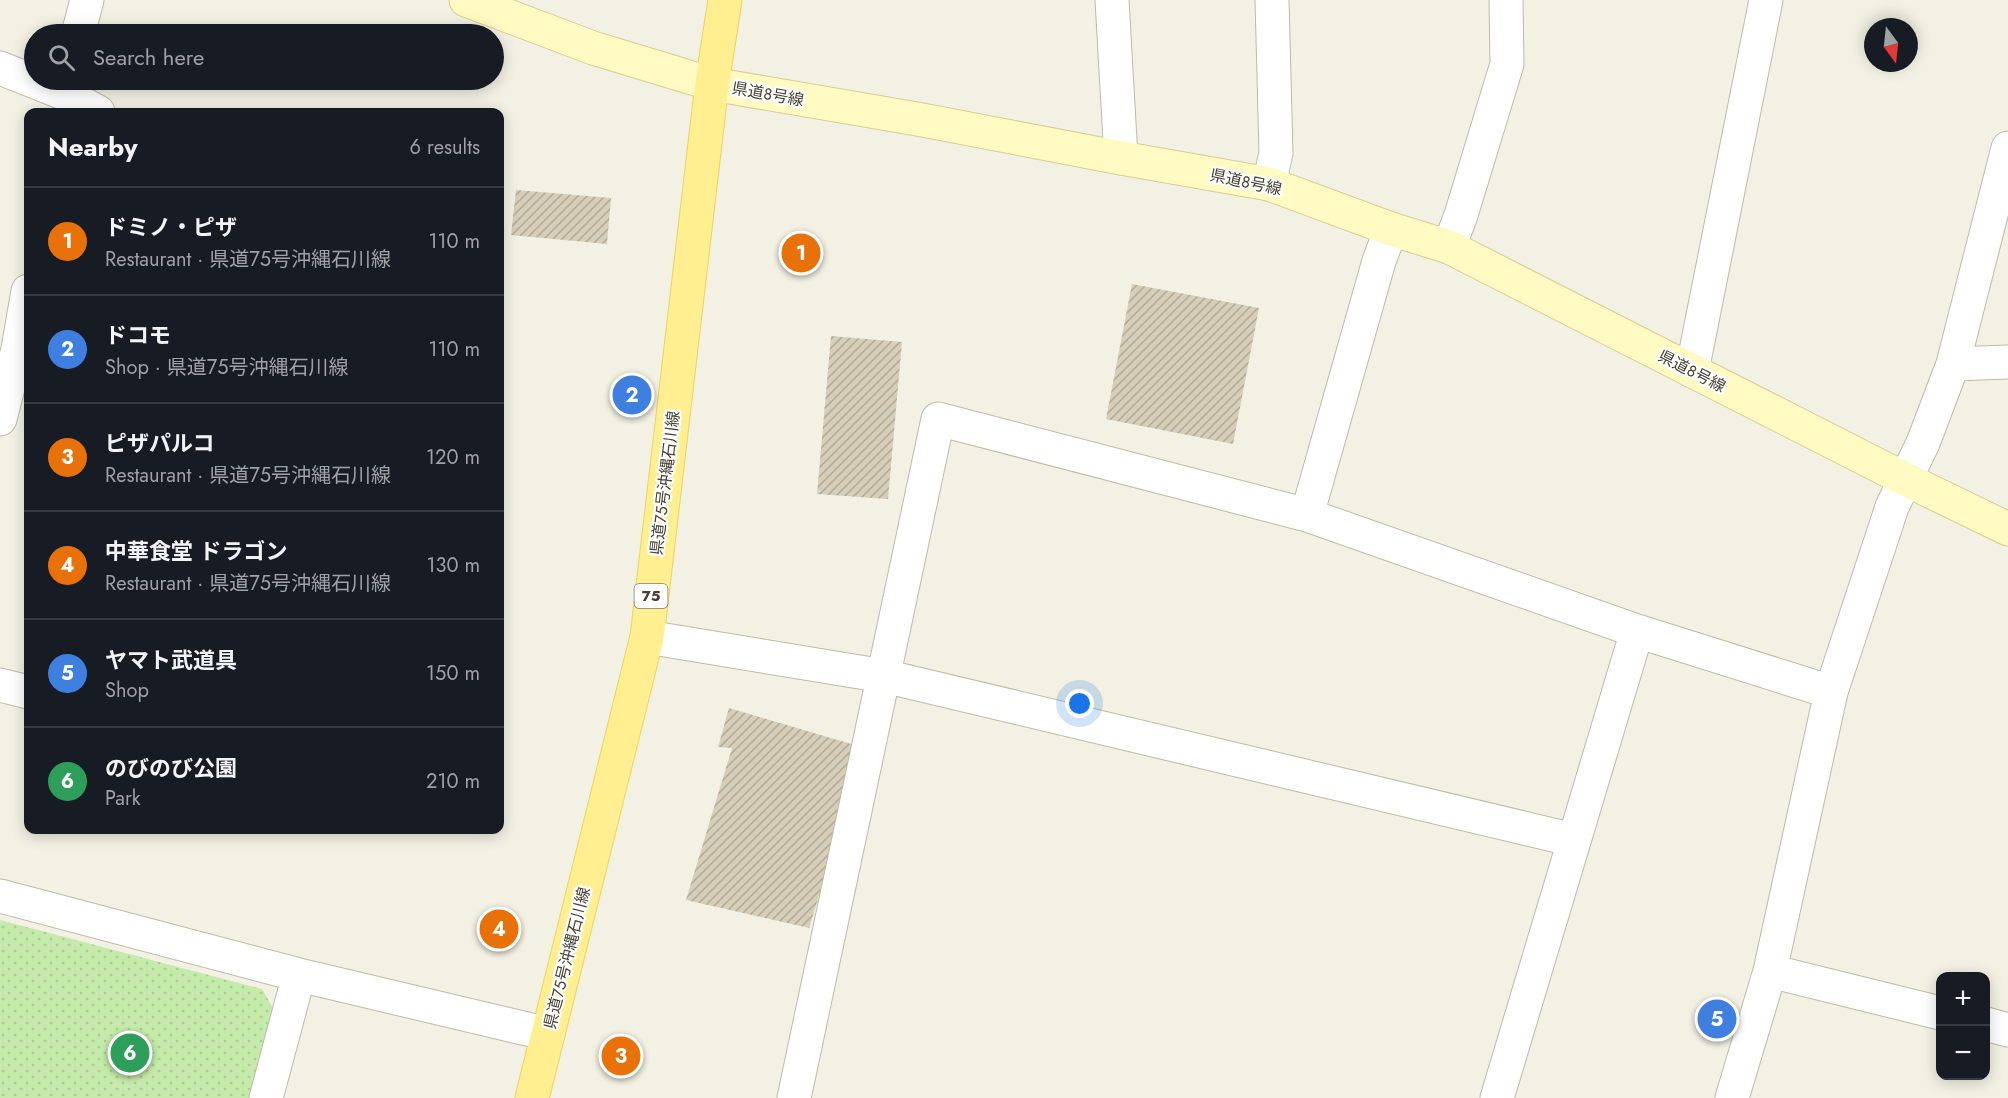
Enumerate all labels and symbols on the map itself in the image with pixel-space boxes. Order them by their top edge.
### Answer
north arrow [1864,18,1918,72]
street label: 県道8号線 [730,76,806,112]
street label: 県道8号線 [1208,163,1284,201]
pin: 1 [782,230,820,276]
street label: 県道8号線 [1654,344,1730,398]
pin: 2 [612,372,652,418]
street label: 県道75号沖縄石川線 [645,409,685,557]
road number: 75 [634,584,668,608]
your location [1065,689,1094,718]
street label: 県道75号沖縄石川線 [538,885,596,1031]
pin: 4 [480,906,518,952]
pin: 5 [1698,996,1736,1042]
pin: 6 [110,1030,150,1076]
pin: 3 [602,1034,640,1078]

